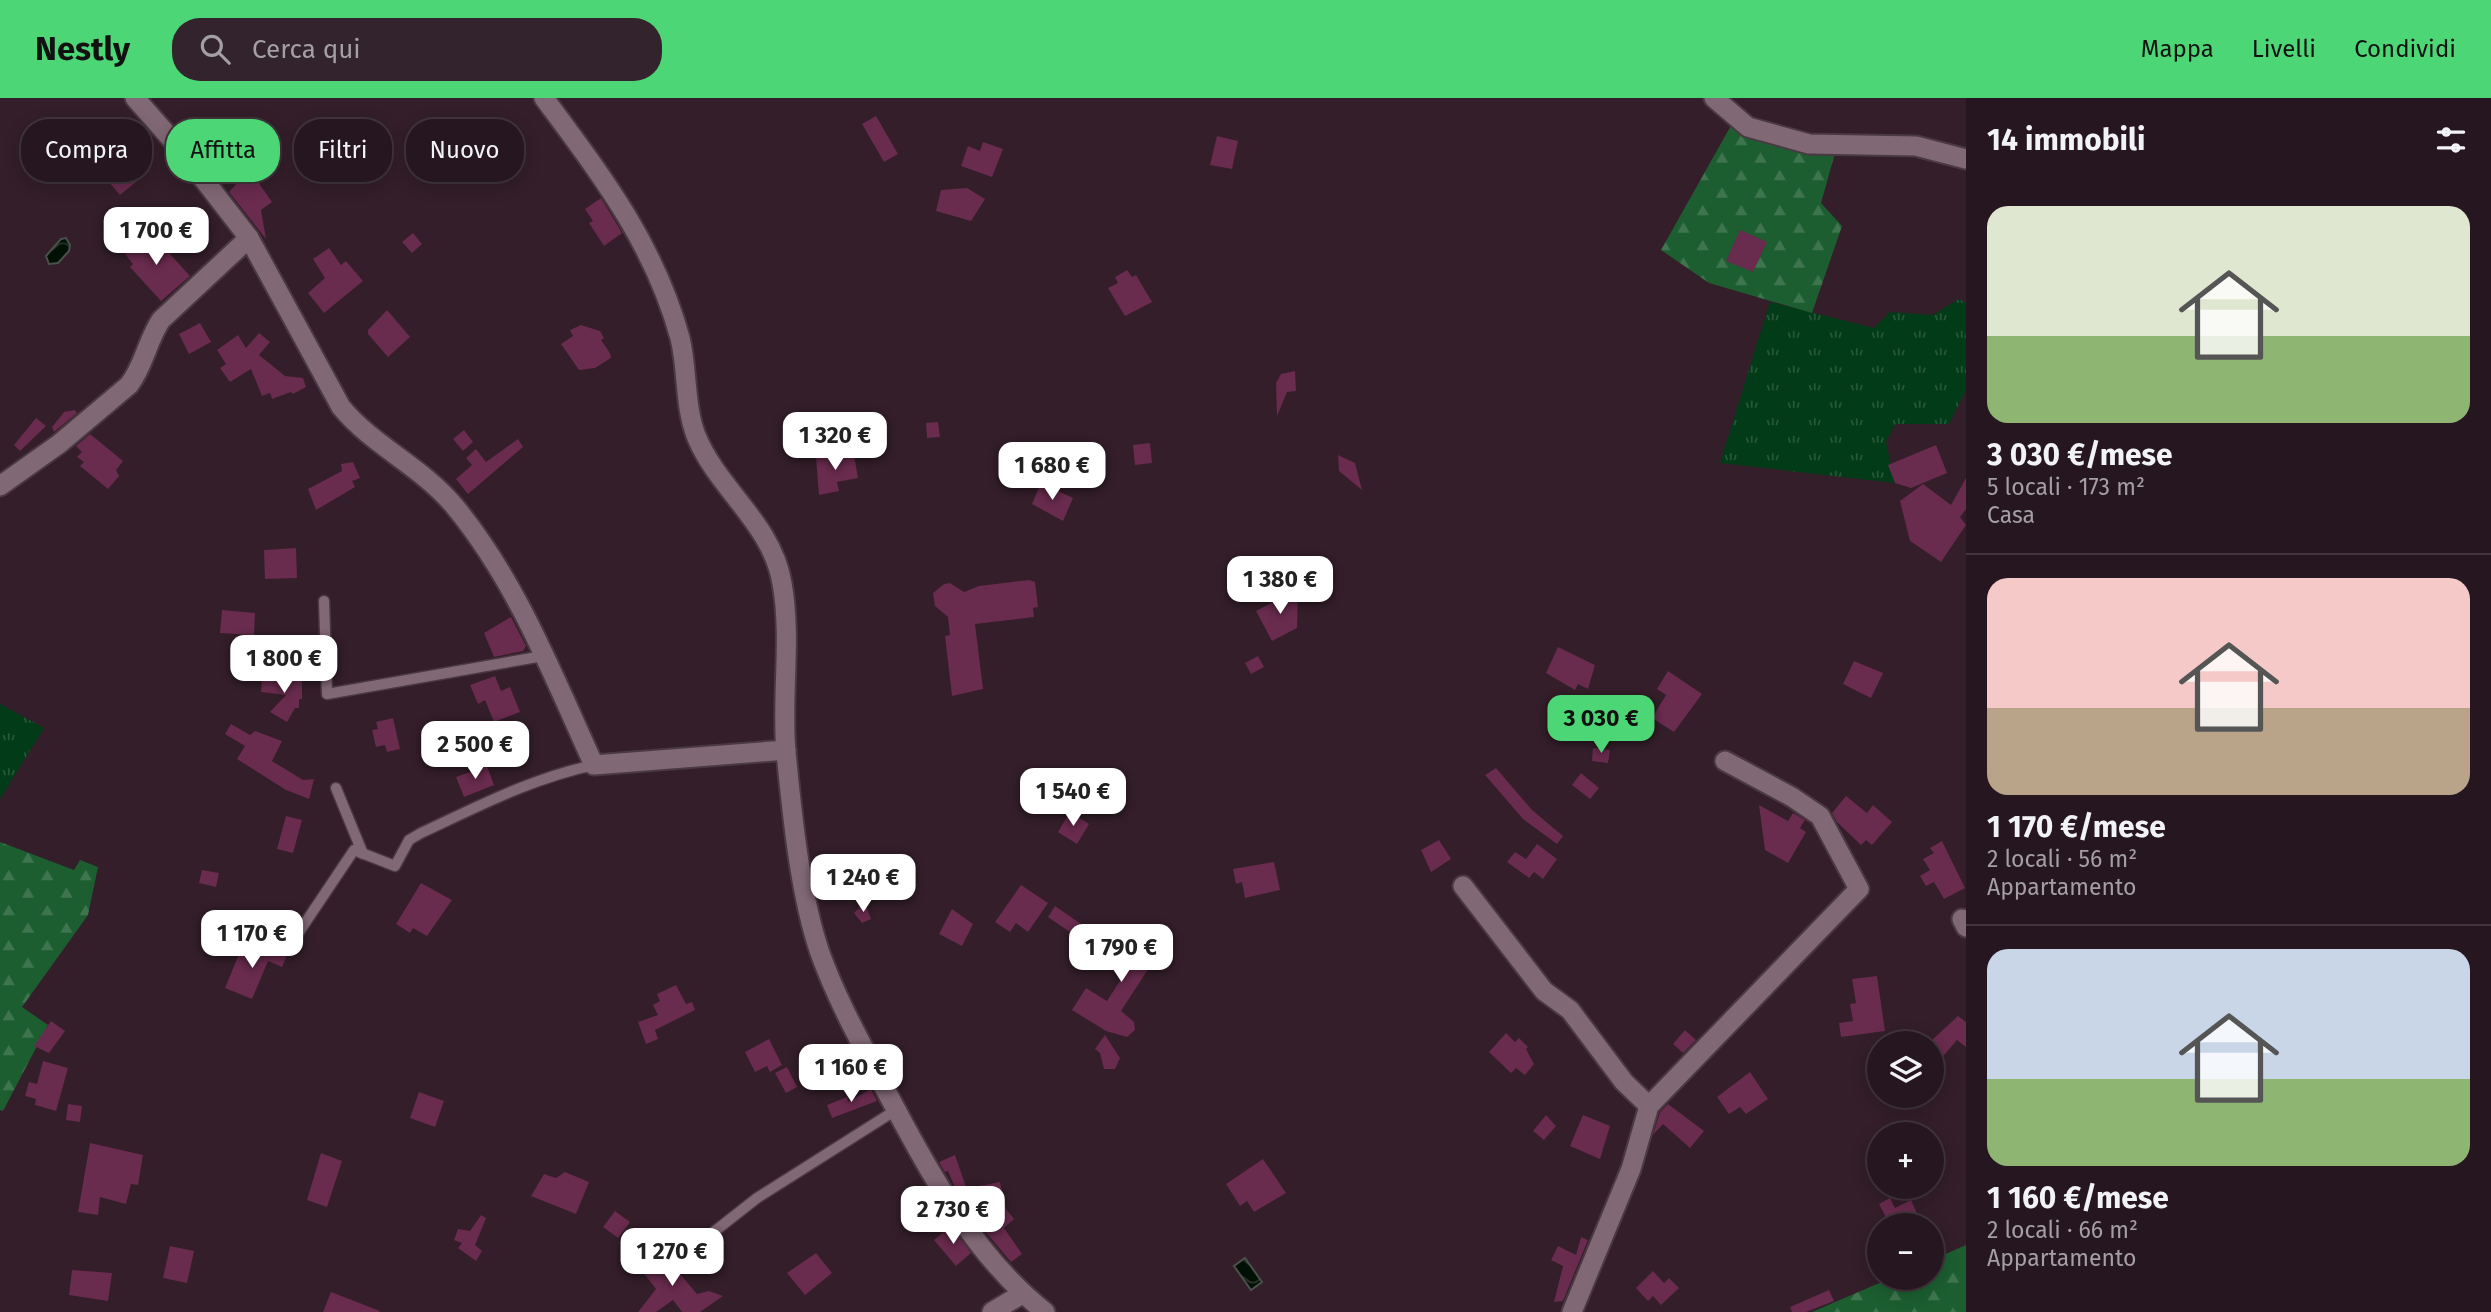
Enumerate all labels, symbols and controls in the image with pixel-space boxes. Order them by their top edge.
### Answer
search box [172,18,662,81]
text: Nestly [35,29,130,69]
icon: search [196,30,234,68]
text: Cerca qui [252,34,361,65]
text: Mappa [2141,35,2214,63]
text: Livelli [2252,35,2316,63]
text: Condividi [2354,35,2456,63]
chip: Compra [21,119,152,182]
chip: Affitta [166,119,280,182]
chip: Filtri [294,119,392,182]
chip: Nuovo [406,119,524,182]
icon: filters [2432,121,2470,159]
text: 14 immobili [1987,122,2145,158]
pin: 1 700 € [91,208,221,267]
text: 1 700 € [120,216,192,244]
icon: home [2166,252,2292,378]
pin: 1 320 € [770,412,900,472]
text: 1 320 € [799,421,871,449]
text: 3 030 €/mese [1987,437,2173,473]
pin: 1 680 € [987,442,1117,502]
text: 1 680 € [1015,451,1089,479]
text: 5 locali · 173 m² [1987,473,2145,501]
text: Casa [1987,501,2035,529]
pin: 1 380 € [1215,556,1345,616]
text: 1 380 € [1243,565,1317,593]
icon: home [2166,624,2292,750]
pin: 1 800 € [219,636,349,695]
text: 1 800 € [246,644,322,672]
pin: 3 030 € [1536,696,1666,755]
text: 3 030 € [1563,704,1639,732]
pin: 2 500 € [410,722,540,781]
text: 2 500 € [437,730,513,758]
pin: 1 540 € [1008,768,1138,828]
text: 1 540 € [1036,777,1110,805]
text: 1 170 €/mese [1987,809,2166,845]
text: 2 locali · 56 m² [1987,845,2137,873]
pin: 1 240 € [798,854,928,914]
text: 1 240 € [827,863,899,891]
text: Appartamento [1987,873,2136,901]
pin: 1 170 € [187,910,317,970]
text: 1 170 € [217,919,287,947]
pin: 1 790 € [1056,924,1186,984]
text: 1 790 € [1085,933,1157,961]
icon: home [2166,995,2292,1121]
map controls [1867,1031,1944,1290]
button: layers [1867,1031,1944,1108]
pin: 1 160 € [786,1044,916,1104]
text: 1 160 € [815,1053,887,1081]
button: + [1867,1122,1944,1199]
text: 1 160 €/mese [1987,1180,2169,1216]
pin: 2 730 € [888,1186,1018,1246]
text: 2 730 € [917,1195,989,1223]
button: − [1867,1213,1944,1290]
text: 2 locali · 66 m² [1987,1216,2138,1244]
pin: 1 270 € [607,1228,737,1288]
text: 1 270 € [637,1237,707,1265]
text: Appartamento [1987,1244,2136,1272]

